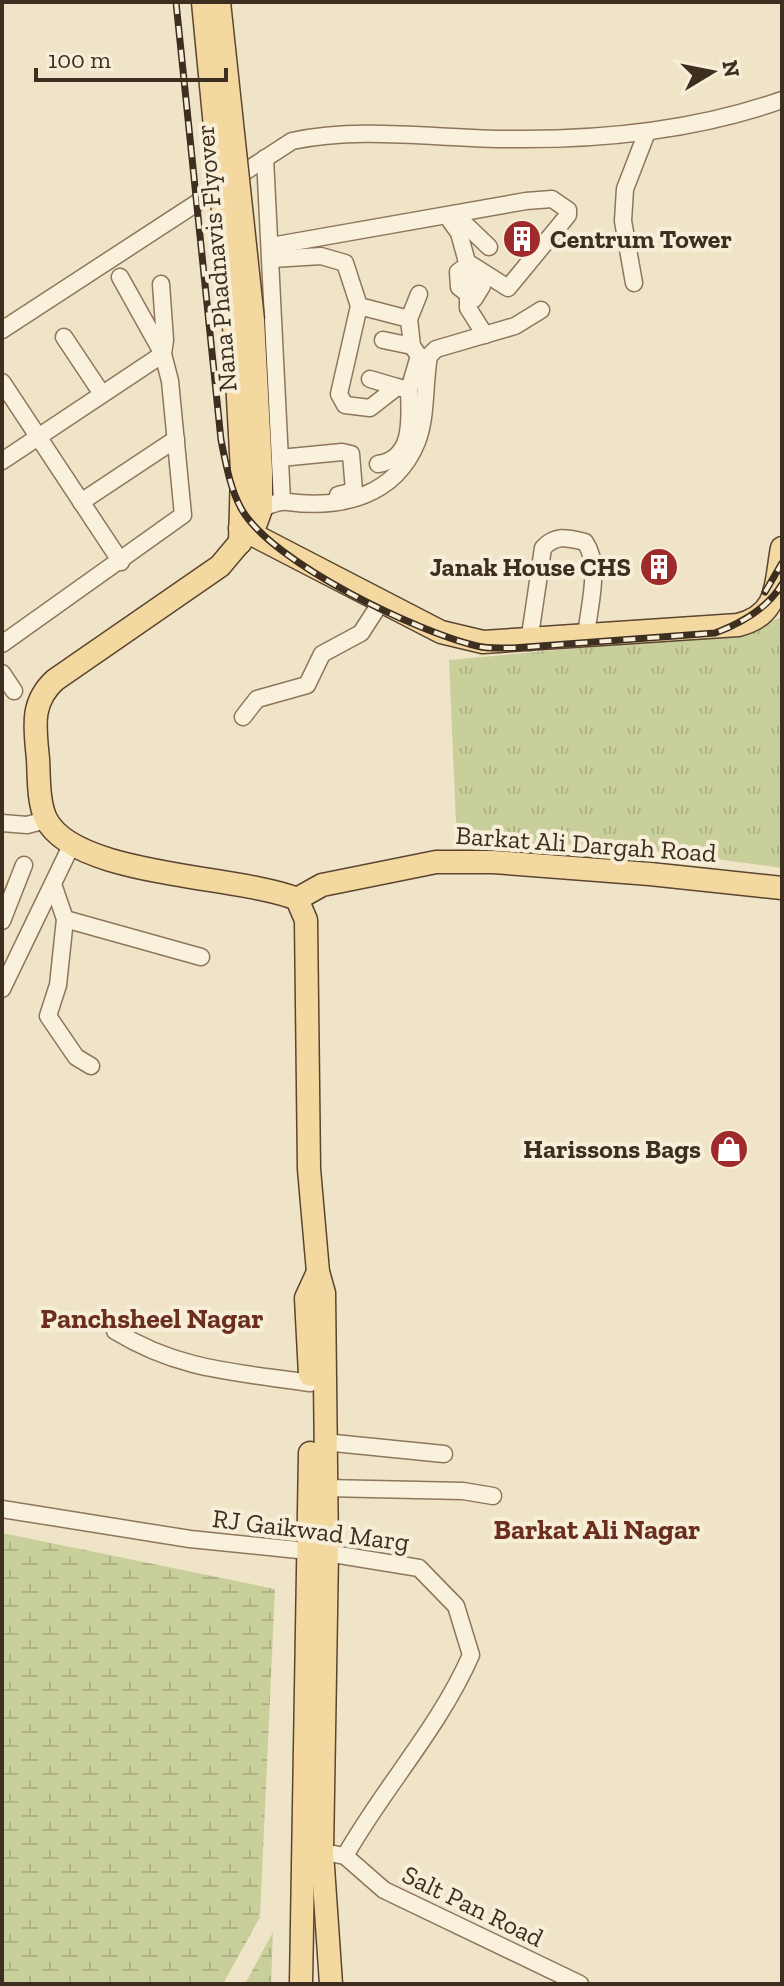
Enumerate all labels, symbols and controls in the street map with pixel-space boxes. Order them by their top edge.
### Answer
scale bar [36,32,226,82]
north arrow [672,32,752,112]
text: 100 m [48,45,111,74]
text: N [716,58,746,79]
street label: Nana Phadnavis Flyover [188,123,244,393]
building icon: Centrum Tower [501,218,543,260]
place label: Centrum Tower [550,223,732,255]
building icon: Janak House CHS [638,546,680,588]
place label: Janak House CHS [430,551,631,583]
street label: Barkat Ali Dargah Road [454,819,718,869]
shop icon: Harissons Bags [708,1128,750,1170]
place label: Harissons Bags [523,1133,701,1165]
district label: Panchsheel Nagar [40,1302,264,1335]
street label: RJ Gaikwad Marg [211,1502,411,1558]
district label: Barkat Ali Nagar [494,1513,700,1546]
street label: Salt Pan Road [397,1858,549,1954]

